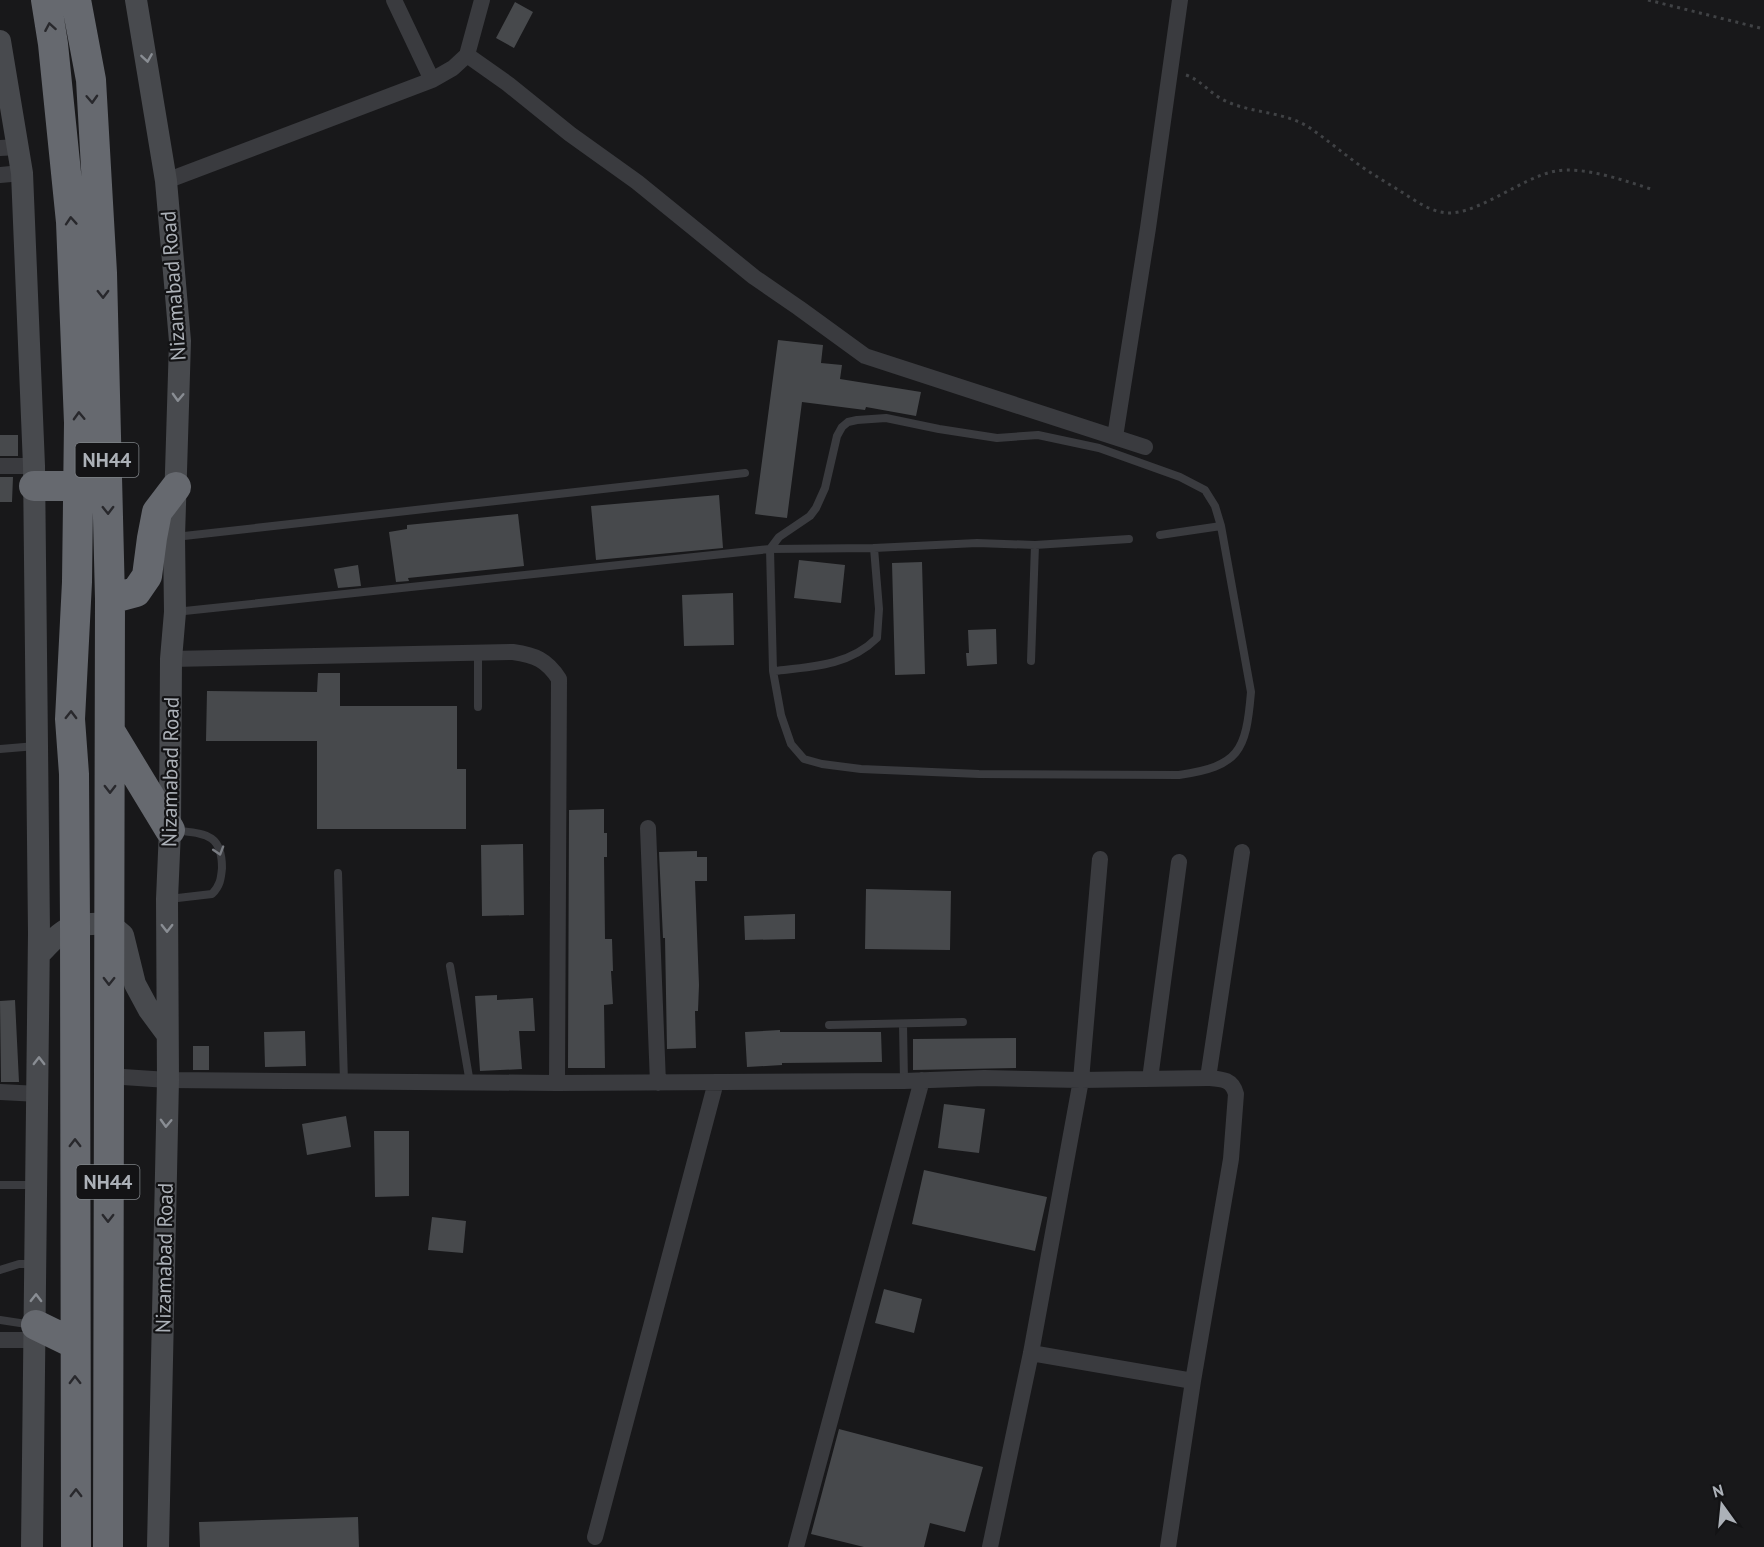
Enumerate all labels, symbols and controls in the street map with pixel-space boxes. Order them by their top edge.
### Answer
one-way arrow [45,22,57,31]
one-way arrow [140,53,152,62]
one-way arrow [86,94,99,103]
street label: Nizamabad Road [154,210,192,362]
one-way arrow [64,216,77,225]
one-way arrow [97,289,109,298]
one-way arrow [172,393,185,402]
one-way arrow [72,411,85,420]
road number: NH44 [76,443,138,477]
one-way arrow [102,505,114,514]
street label: Nizamabad Road [155,697,185,847]
one-way arrow [65,711,77,720]
one-way arrow [104,784,116,793]
one-way arrow [212,845,224,856]
one-way arrow [160,924,173,933]
one-way arrow [103,977,115,986]
one-way arrow [33,1057,45,1066]
one-way arrow [160,1118,172,1127]
one-way arrow [69,1138,81,1147]
road number: NH44 [76,1165,140,1199]
street label: Nizamabad Road [149,1183,179,1333]
one-way arrow [102,1214,114,1223]
one-way arrow [30,1294,42,1303]
one-way arrow [69,1375,81,1384]
north arrow [1692,1475,1752,1535]
text: N [1710,1479,1726,1502]
one-way arrow [70,1488,82,1497]

